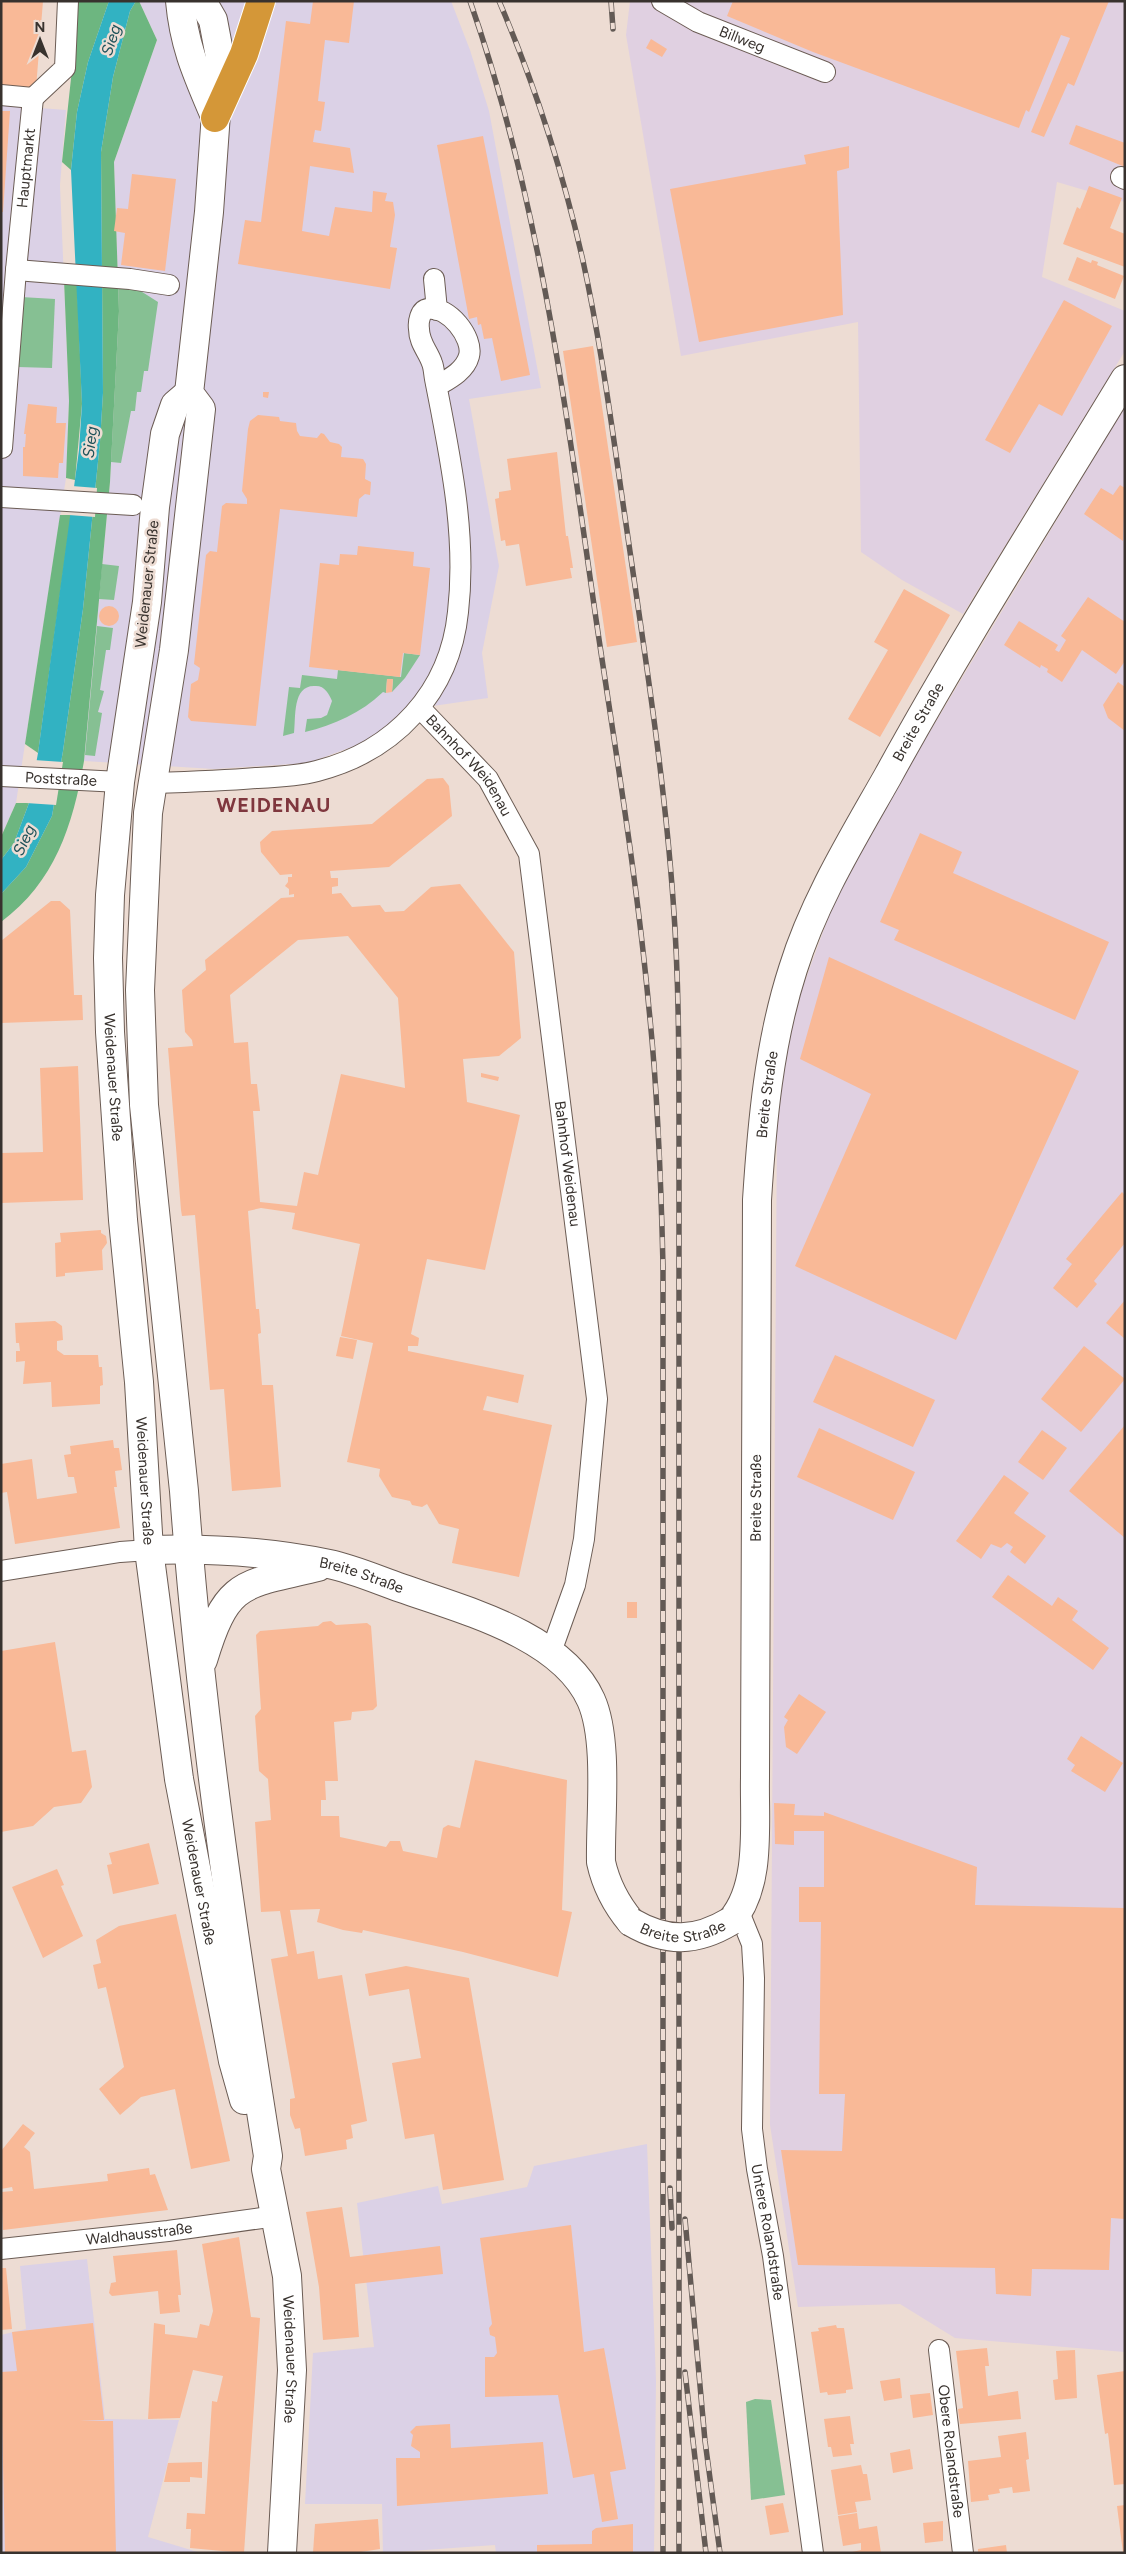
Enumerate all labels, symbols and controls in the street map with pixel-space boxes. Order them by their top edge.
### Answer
north arrow [15,15,65,65]
text: N [35,19,45,36]
water label: Sieg [97,22,125,58]
street label: Billweg [716,22,768,56]
street label: Hauptmarkt [13,127,39,209]
water label: Sieg [79,425,101,459]
street label: Weidenauer Straße [131,519,163,649]
street label: Breite Straße [889,679,948,765]
street label: Bahnhof Weidenau [422,711,516,819]
street label: Poststraße [25,768,97,790]
district label: WEIDENAU [217,793,331,817]
water label: Sieg [9,822,39,858]
street label: Weidenauer Straße [100,1013,127,1142]
street label: Breite Straße [753,1050,782,1139]
street label: Bahnhof Weidenau [551,1100,584,1228]
street label: Weidenauer Straße [132,1416,158,1545]
street label: Breite Straße [747,1454,765,1542]
street label: Breite Straße [318,1553,406,1597]
street label: Weidenauer Straße [178,1817,220,1947]
street label: Breite Straße [637,1917,729,1946]
street label: Untere Rolandstraße [747,2162,788,2301]
street label: Waldhausstraße [85,2219,194,2249]
street label: Weidenauer Straße [279,2295,301,2424]
street label: Obere Rolandstraße [934,2384,968,2519]

